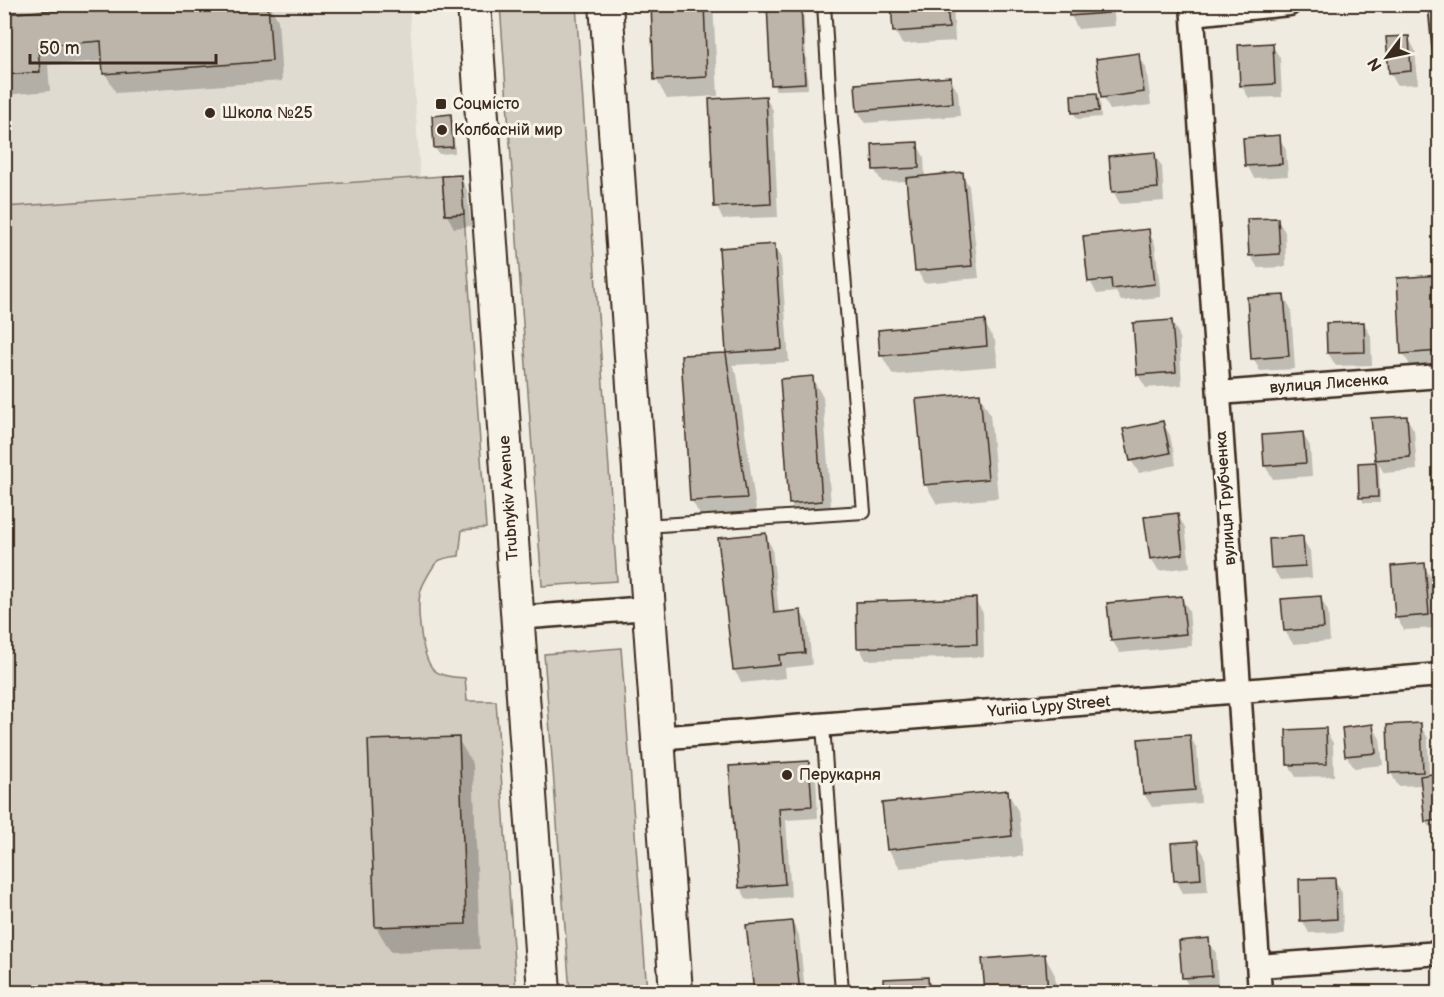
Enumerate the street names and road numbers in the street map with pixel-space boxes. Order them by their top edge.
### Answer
street label: вулиця Лисенка [1269,370,1390,398]
street label: вулиця Трубченка [1212,430,1240,566]
street label: Trubnykiv Avenue [495,434,523,561]
street label: Yuriia Lypy Street [986,692,1111,722]

